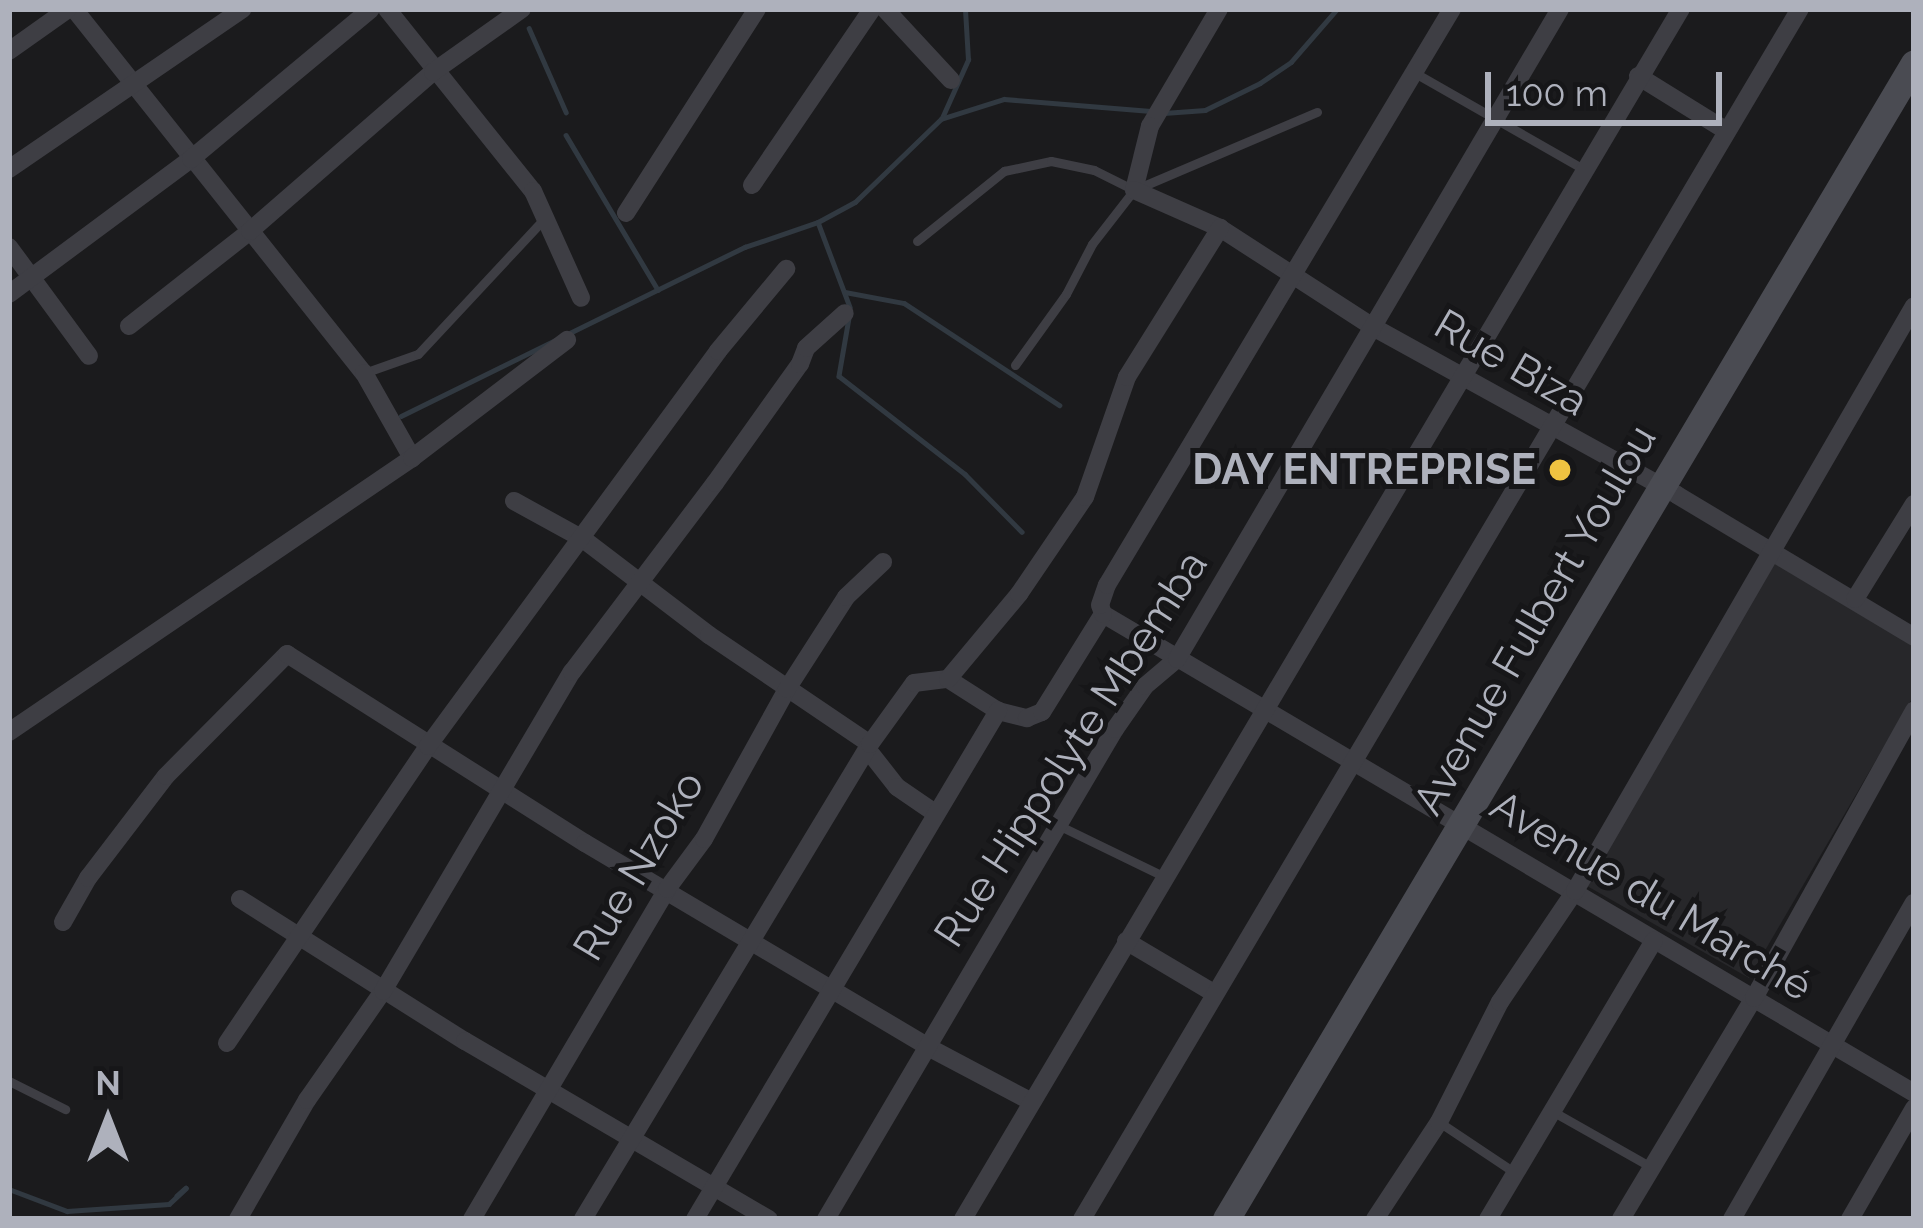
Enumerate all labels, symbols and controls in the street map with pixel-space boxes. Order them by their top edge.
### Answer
scale bar [1491,48,1728,122]
text: 100 m [1506,72,1608,114]
street label: Rue Biza [1426,299,1596,427]
street label: Avenue Fulbert Youlou [1402,416,1668,824]
place label: DAY ENTREPRISE [1191,445,1536,495]
marker: DAY ENTREPRISE [1547,457,1573,483]
street label: Rue Hippolyte Mbemba [924,542,1218,956]
street label: Rue Nzoko [563,763,715,969]
street label: Avenue du Marché [1481,780,1821,1012]
north arrow [48,1060,168,1180]
text: N [95,1064,121,1103]

